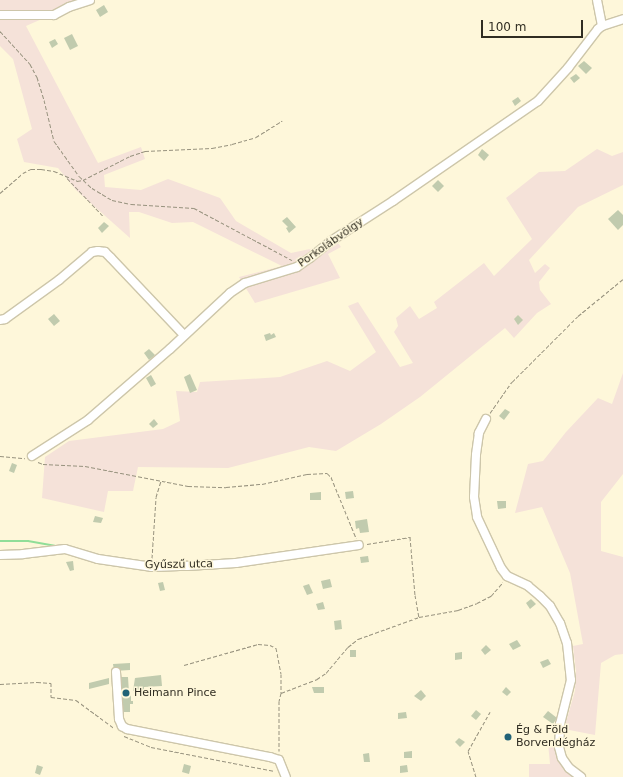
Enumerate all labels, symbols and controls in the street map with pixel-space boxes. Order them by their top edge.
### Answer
scale bar [483,12,585,38]
text: 100 m [488,20,526,34]
street label: Porkolábvölgy [296,216,366,270]
street label: Gyűszű utca [145,558,213,572]
place label: Heimann Pince [134,686,216,700]
marker: Heimann Pince [121,688,131,698]
place label: Ég & Föld Borvendégház [516,724,595,750]
marker: Ég & Föld Borvendégház [503,732,513,742]

